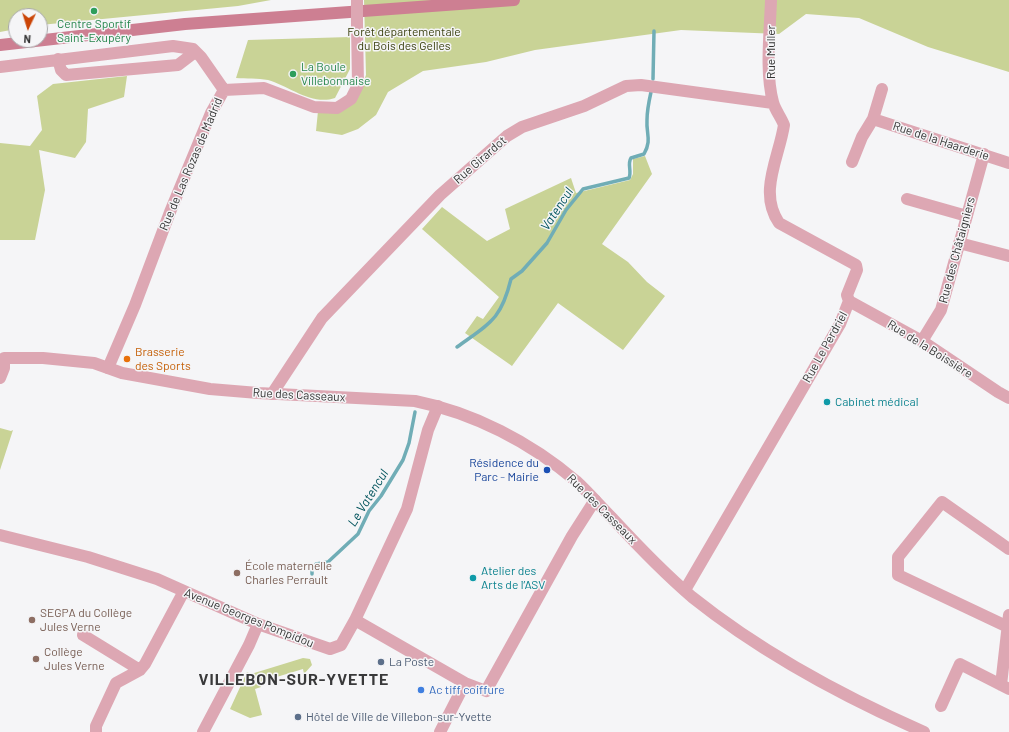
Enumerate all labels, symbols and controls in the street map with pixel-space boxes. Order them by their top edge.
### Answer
marker: Centre Sportif Saint-Exupéry [89,6,99,16]
north arrow [8,8,48,48]
place label: Centre Sportif Saint-Exupéry [57,17,131,45]
park label: Forêt départementale du Bois des Gelles [347,25,461,53]
street label: Rue Muller [764,25,778,79]
text: N [23,33,31,46]
place label: La Boule Villebonnaise [301,60,370,88]
marker: La Boule Villebonnaise [288,69,298,79]
street label: Rue de Las Rozas de Madrid [156,95,226,233]
street label: Rue de la Haarderie [891,119,991,163]
street label: Rue Girardot [451,133,509,187]
water label: Vatencul [537,185,577,233]
street label: Rue des Châtaigniers [936,195,978,305]
street label: Rue Le Perdriel [800,309,850,385]
street label: Rue de la Boissière [885,317,975,381]
place label: Brasserie des Sports [135,345,191,373]
marker: Brasserie des Sports [122,354,132,364]
street label: Rue des Casseaux [252,385,346,405]
place label: Cabinet médical [835,395,918,409]
marker: Cabinet médical [822,397,832,407]
place label: Résidence du Parc - Mairie [469,456,539,484]
marker: Résidence du Parc - Mairie [542,465,552,475]
water label: Le Vatencul [344,467,392,529]
street label: Rue des Casseaux [564,471,640,547]
place label: École maternelle Charles Perrault [245,559,332,587]
place label: Atelier des Arts de l’ASV [481,564,545,592]
marker: École maternelle Charles Perrault [232,568,242,578]
marker: Atelier des Arts de l’ASV [468,573,478,583]
street label: Avenue Georges Pompidou [182,585,316,651]
place label: SEGPA du Collège Jules Verne [40,606,132,634]
marker: SEGPA du Collège Jules Verne [27,615,37,625]
place label: Collège Jules Verne [44,645,105,673]
marker: Collège Jules Verne [31,654,41,664]
place label: La Poste [389,655,434,669]
marker: La Poste [376,657,386,667]
district label: VILLEBON-SUR-YVETTE [199,670,389,690]
place label: Ac tiff coiffure [429,683,505,697]
marker: Ac tiff coiffure [416,685,426,695]
place label: Hôtel de Ville de Villebon-sur-Yvette [306,710,492,724]
marker: Hôtel de Ville de Villebon-sur-Yvette [293,712,303,722]

